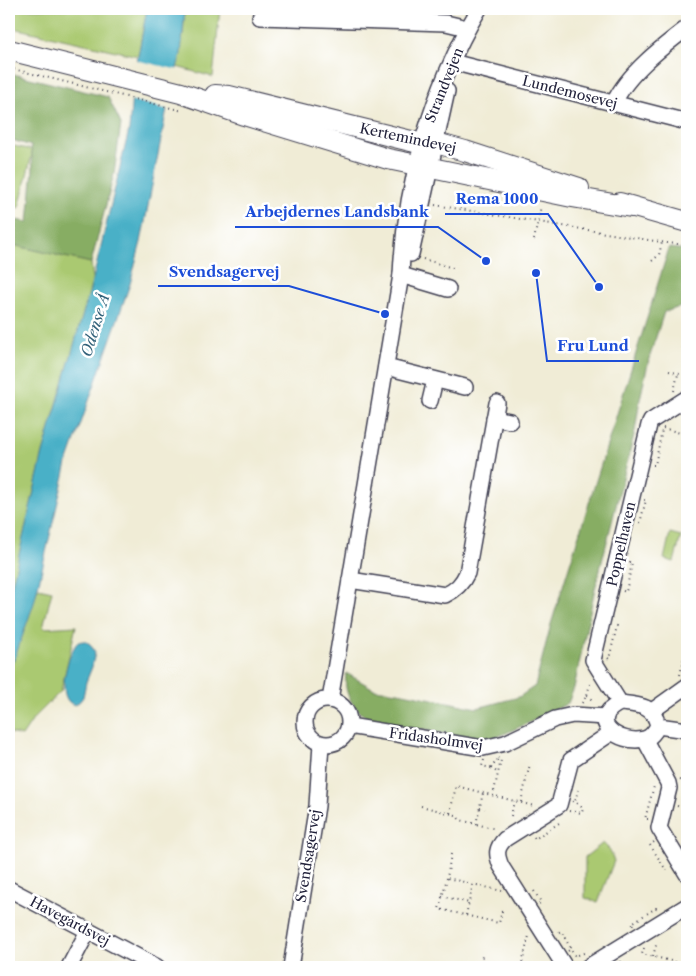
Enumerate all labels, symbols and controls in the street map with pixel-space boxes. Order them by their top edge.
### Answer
street label: Strandvejen [421,45,467,125]
street label: Lundemosevej [521,72,619,112]
street label: Kertemindevej [358,119,458,157]
callout: Rema 1000 [445,184,548,214]
text: Rema 1000 [456,189,538,208]
callout: Arbejdernes Landsbank [235,197,438,227]
text: Arbejdernes Landsbank [244,202,430,221]
callout: Svendsagervej [158,256,289,286]
text: Svendsagervej [169,262,279,281]
water label: Odense Å [76,291,114,359]
callout: Fru Lund [547,331,639,361]
text: Fru Lund [557,336,629,355]
street label: Poppelhaven [603,500,640,588]
street label: Fridasholmvej [388,724,484,754]
street label: Svendsagervej [292,808,324,904]
street label: Havegårdsvej [27,892,113,950]

